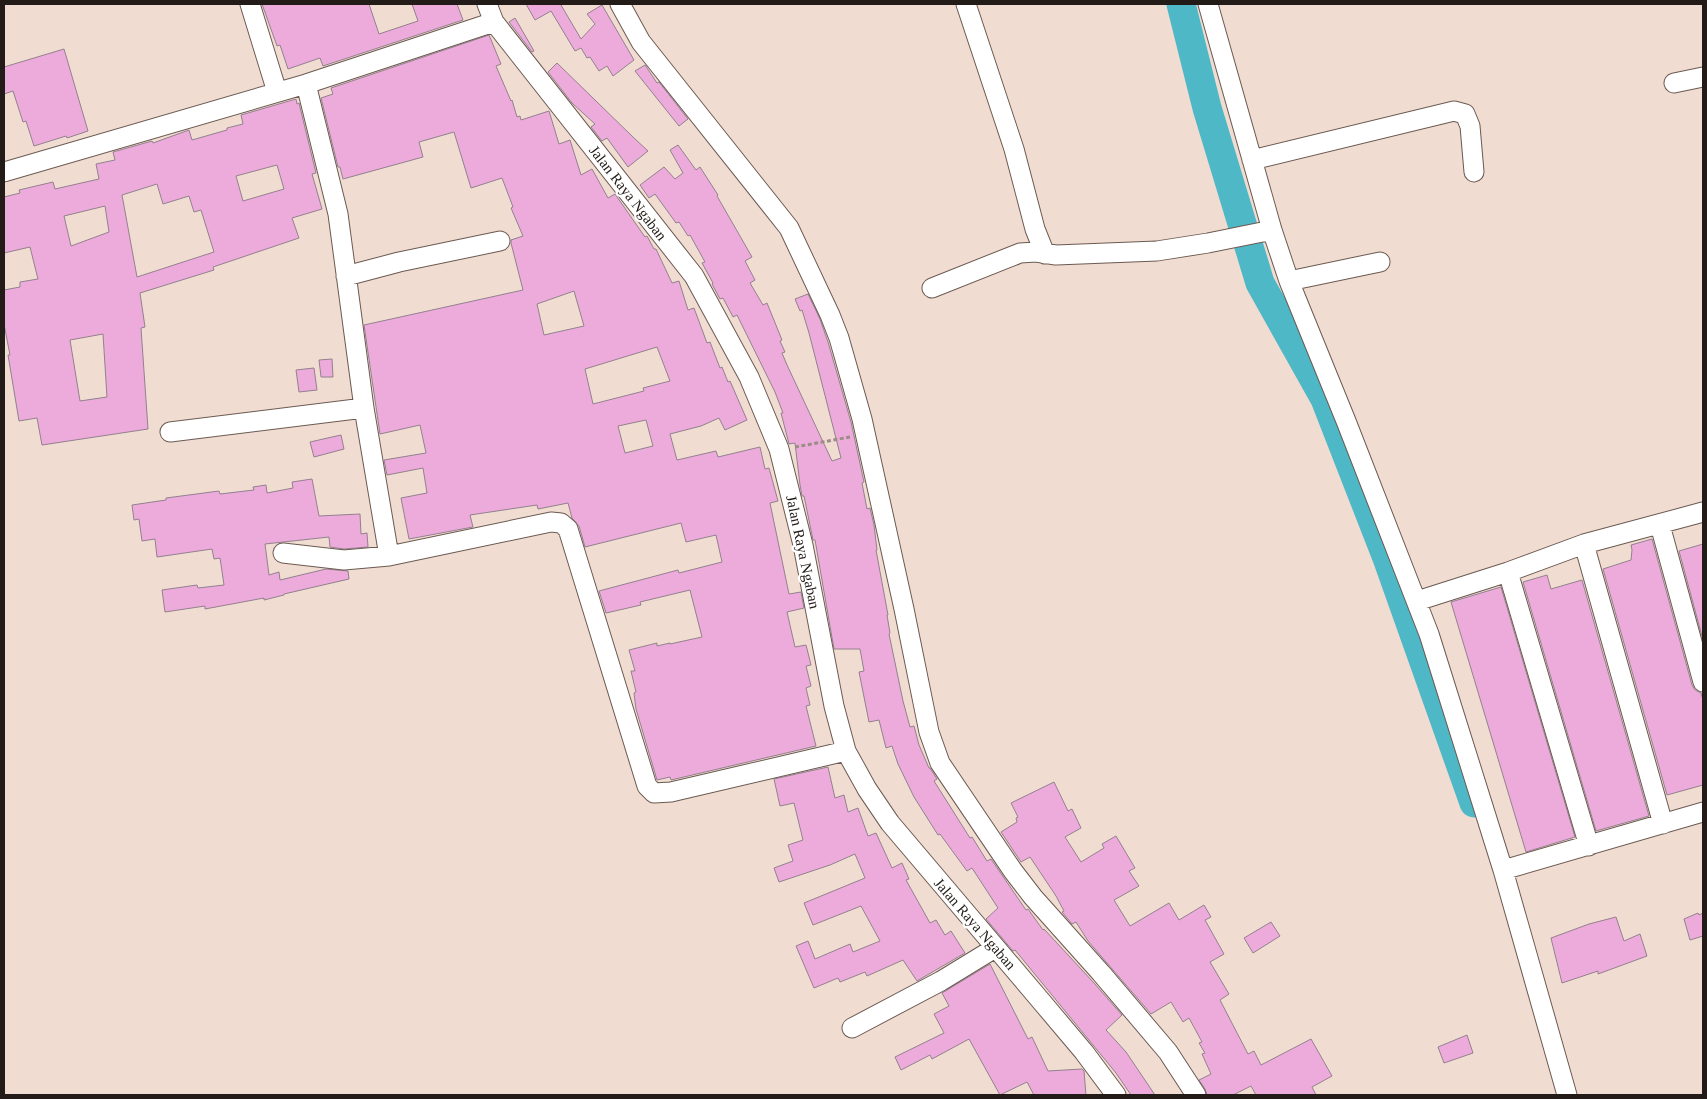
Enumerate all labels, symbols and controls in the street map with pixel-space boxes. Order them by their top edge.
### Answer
street label: Jalan Raya Ngaban [586,142,670,244]
street label: Jalan Raya Ngaban [783,494,823,611]
street label: Jalan Raya Ngaban [931,875,1019,973]

